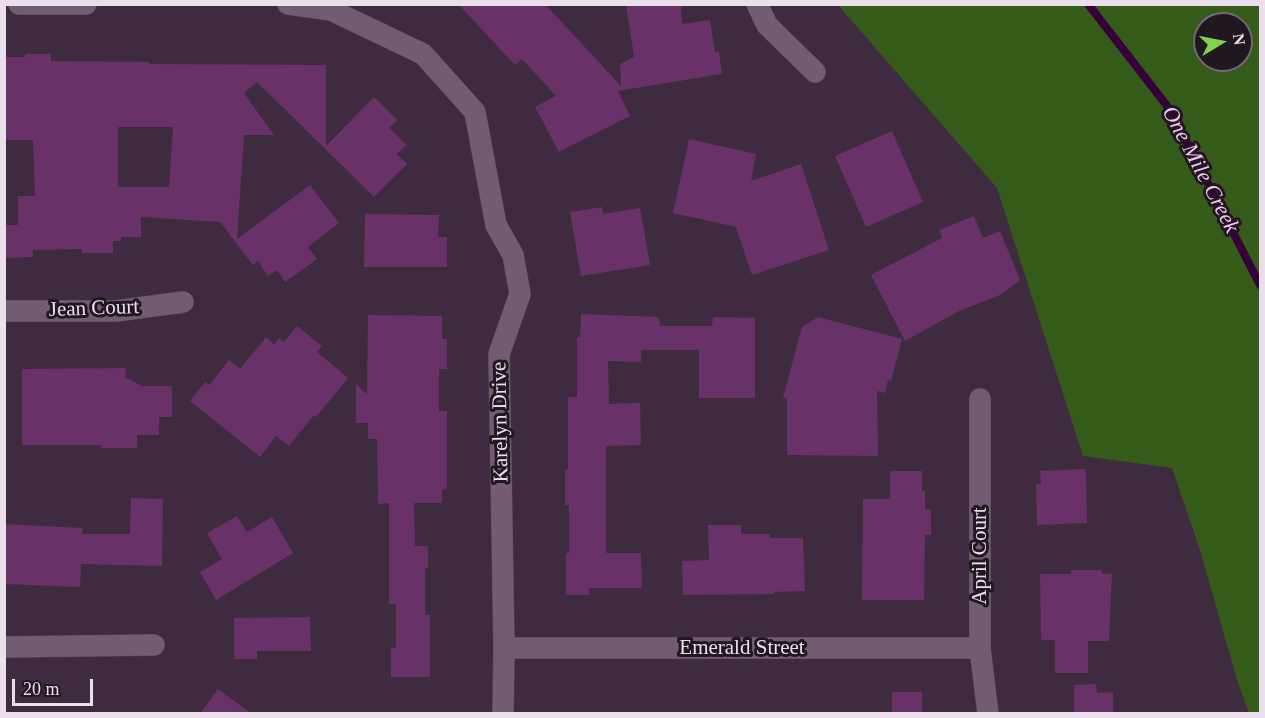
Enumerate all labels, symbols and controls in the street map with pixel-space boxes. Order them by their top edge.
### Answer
north arrow [1193,12,1253,72]
text: N [1230,32,1249,46]
water label: One Mile Creek [1156,102,1244,238]
street label: Jean Court [48,295,140,323]
street label: Karelyn Drive [487,361,515,483]
street label: April Court [967,507,993,605]
street label: Emerald Street [679,635,805,661]
scale bar [15,667,96,705]
text: 20 m [23,679,60,699]

